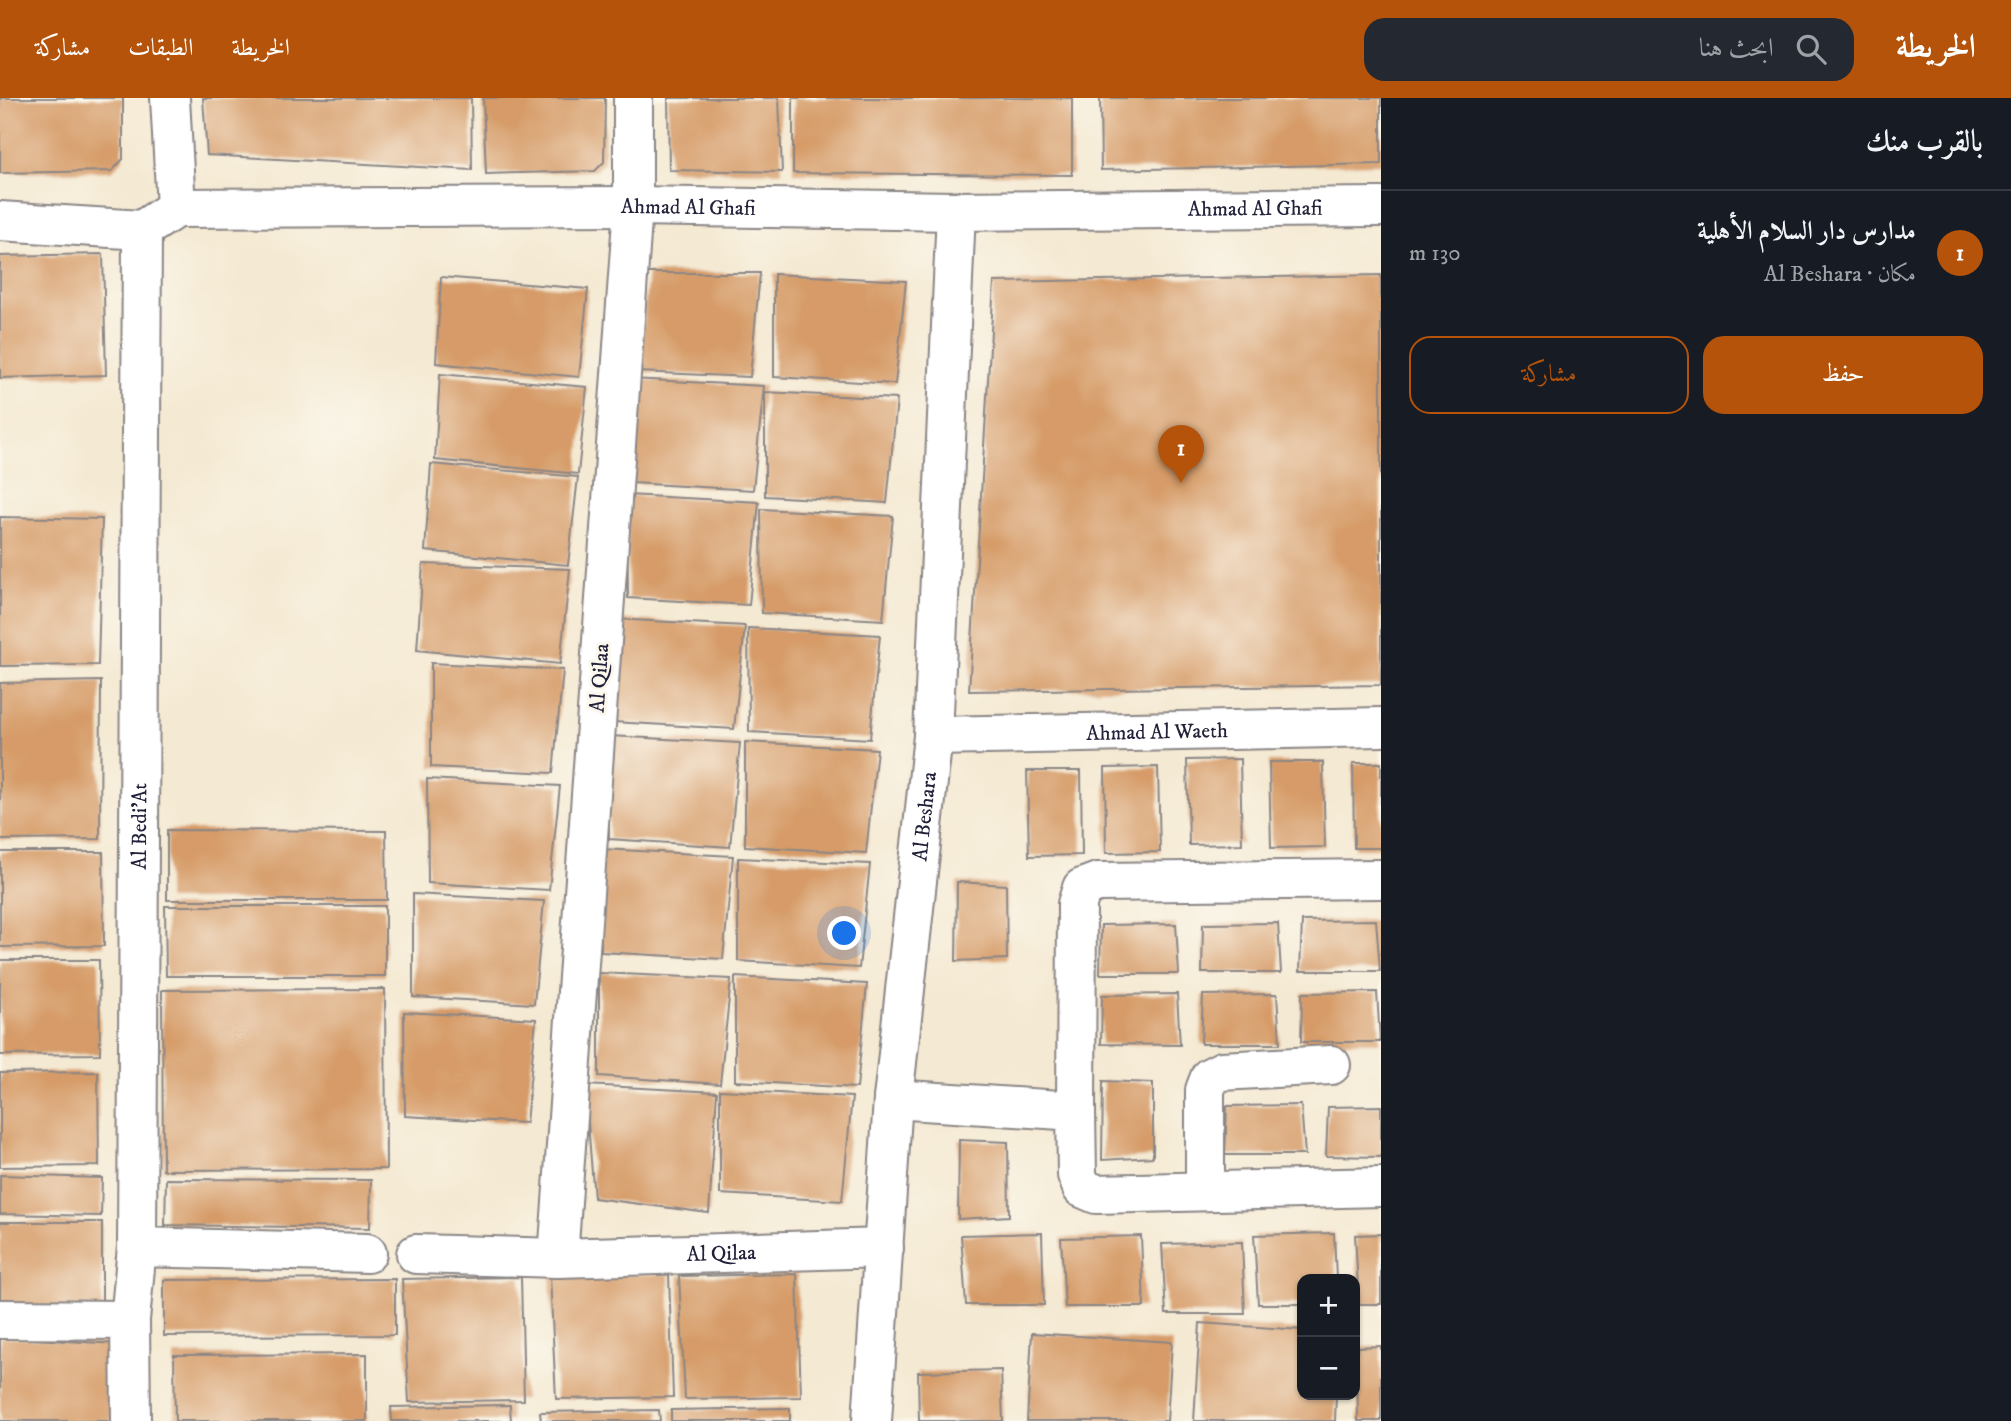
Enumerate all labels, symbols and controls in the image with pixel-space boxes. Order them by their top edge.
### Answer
search box [1364,18,1854,81]
text: الخريطة [1896,27,1976,68]
icon: search [1792,30,1830,68]
text: ابحث هنا [1699,32,1774,65]
text: مشاركة [35,33,90,63]
text: الطبقات [128,33,194,63]
text: الخريطة [232,33,290,63]
text: بالقرب منك [1866,124,1983,161]
street label: Ahmad Al Ghafi [621,194,756,222]
street label: Ahmad Al Ghafi [1188,196,1323,223]
text: مدارس دار السلام الأهلية [1697,215,1916,248]
text: 130 m [1409,239,1461,268]
text: 1 [1956,239,1964,268]
text: مكان · Al Beshara [1764,260,1916,289]
button: مشاركة [1409,336,1689,414]
button: حفظ [1703,336,1983,414]
pin: 1 [1158,425,1204,483]
street label: Al Qilaa [585,643,615,714]
street label: Ahmad Al Waeth [1086,718,1228,747]
street label: Al Beshara [907,770,943,863]
street label: Al Bedi'At [127,783,153,870]
your location [827,916,861,950]
street label: Al Qilaa [686,1240,756,1268]
map controls [1297,1274,1360,1400]
button: + [1297,1274,1360,1337]
button: − [1297,1337,1360,1400]

